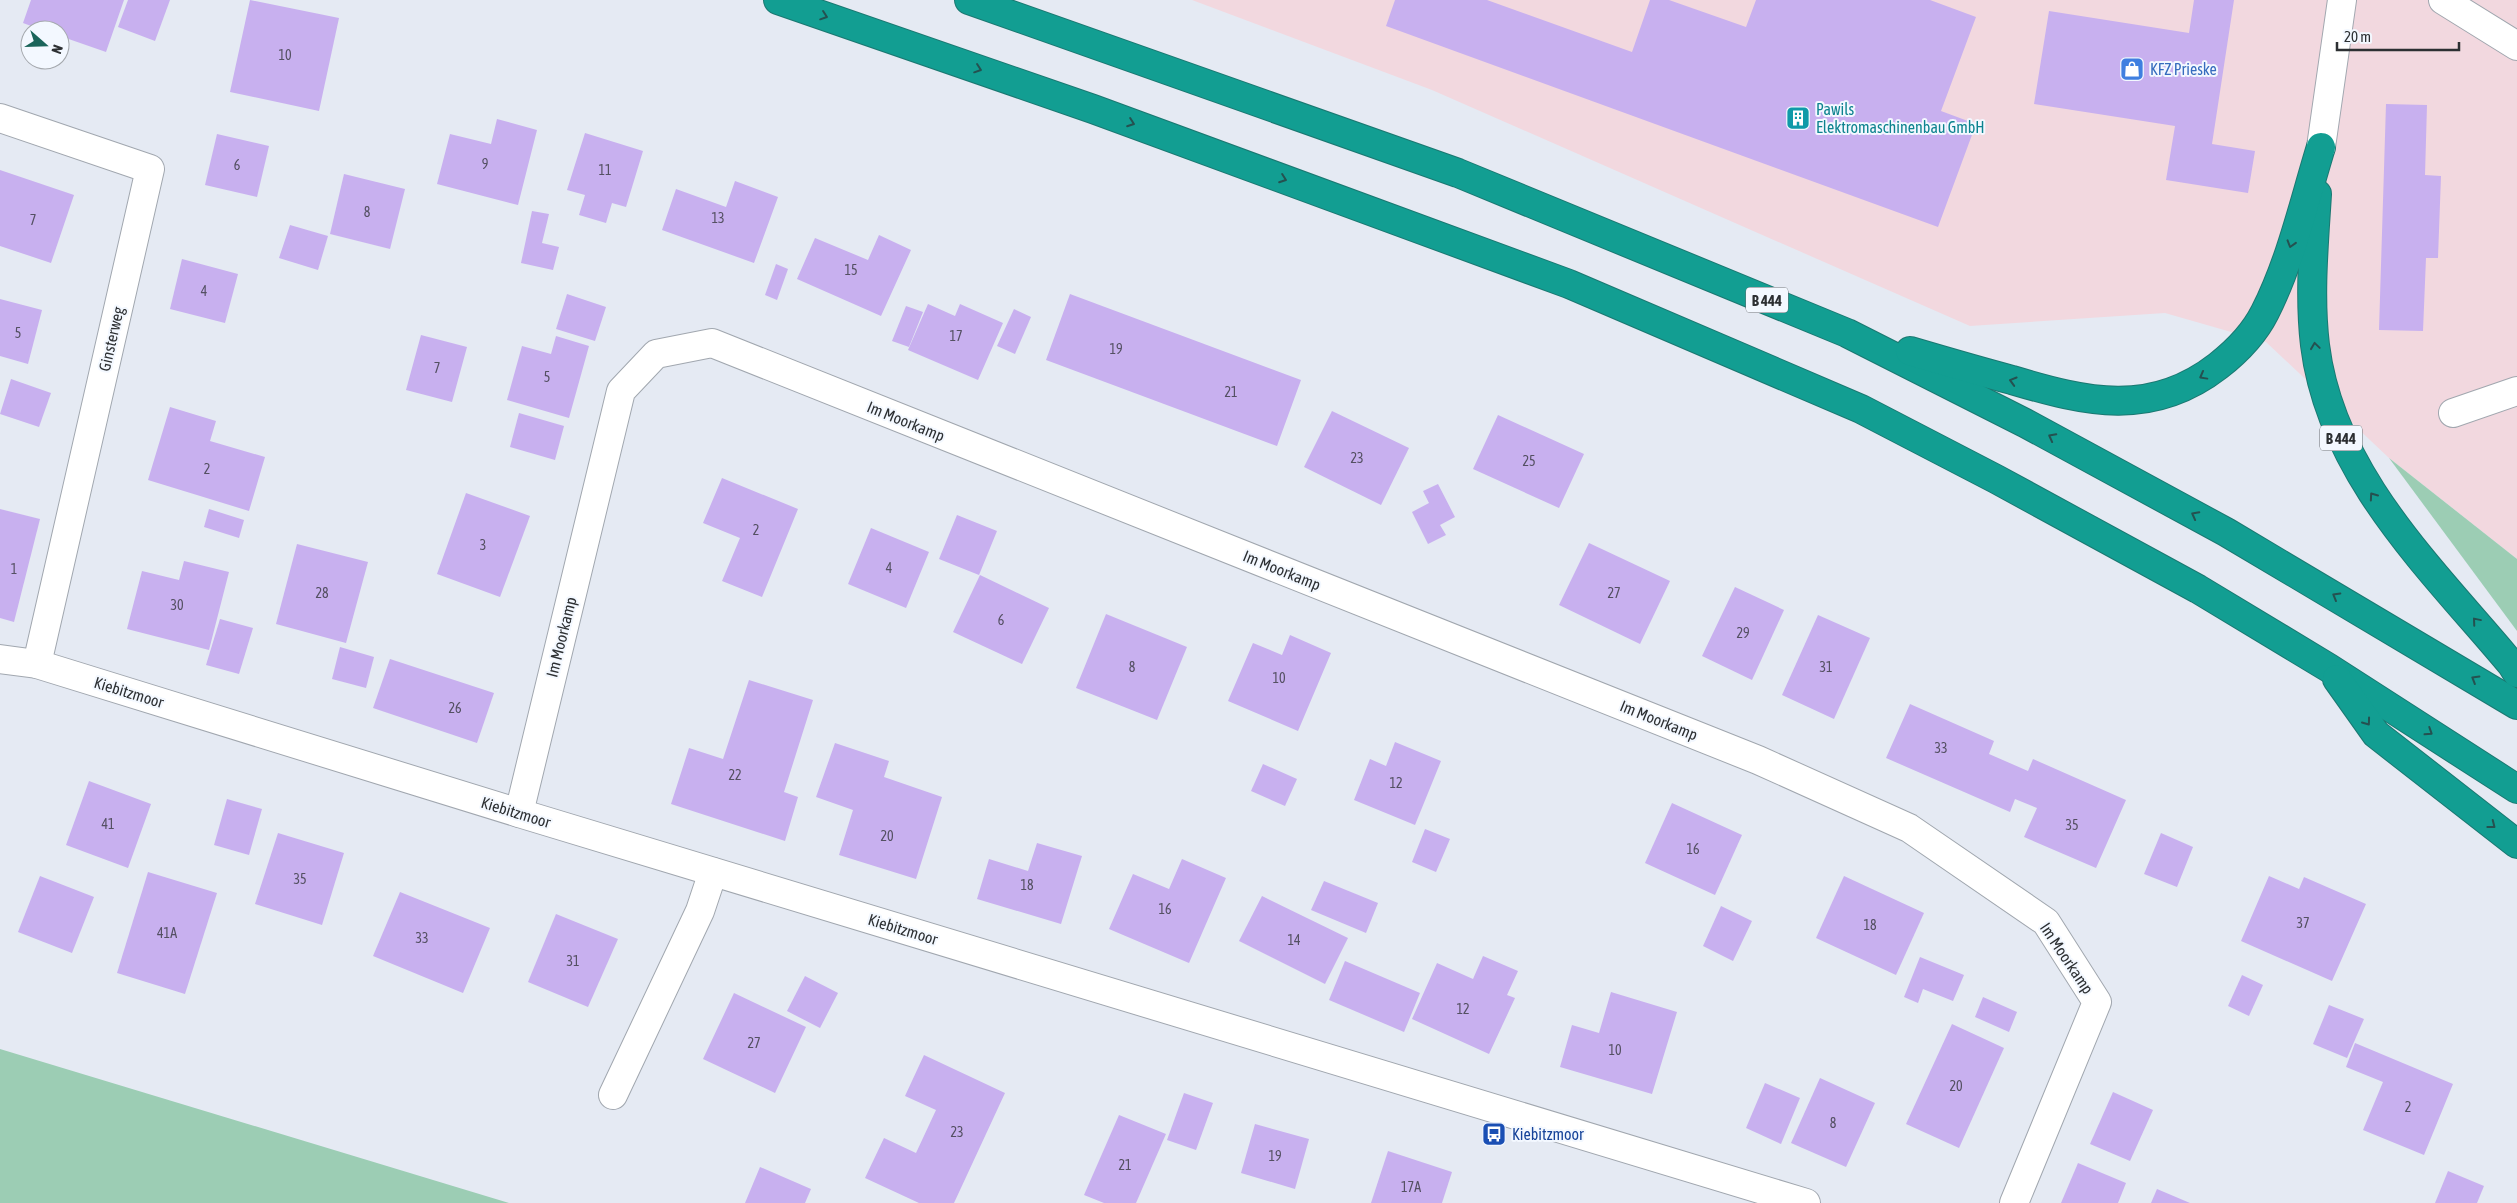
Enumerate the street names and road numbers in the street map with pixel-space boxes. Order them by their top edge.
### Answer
road number: B 444 [1746,288,1788,312]
street label: Ginsterweg [95,305,128,373]
street label: Im Moorkamp [864,397,947,446]
road number: B 444 [2320,426,2362,450]
street label: Im Moorkamp [1240,546,1323,595]
street label: Im Moorkamp [542,595,581,679]
street label: Kiebitzmoor [92,673,166,711]
street label: Im Moorkamp [1617,696,1700,745]
street label: Kiebitzmoor [479,793,553,831]
street label: Kiebitzmoor [866,910,940,948]
street label: Im Moorkamp [2036,919,2097,998]

